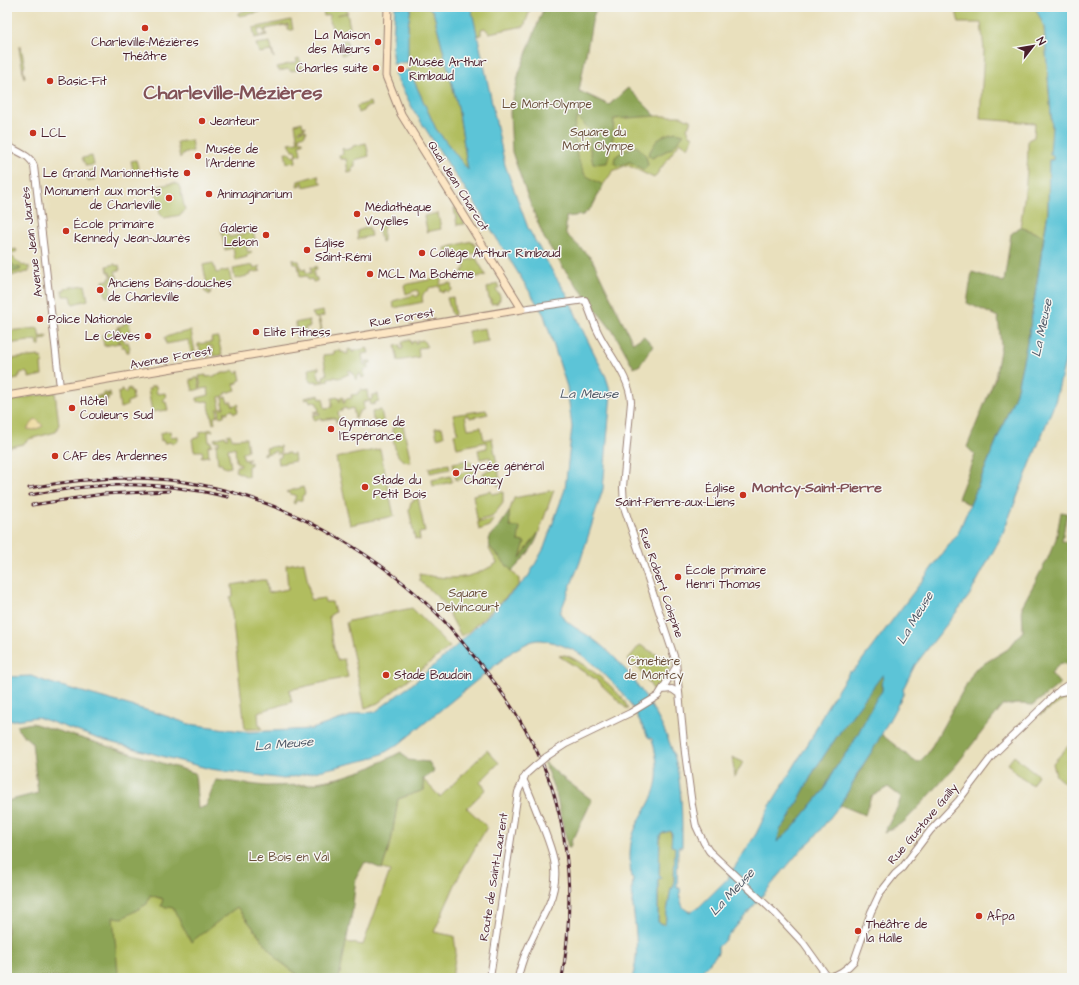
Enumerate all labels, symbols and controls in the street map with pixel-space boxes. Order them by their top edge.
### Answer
marker: Charleville-Mézières Théâtre [140,23,150,33]
north arrow [1013,26,1053,66]
place label: La Maison des Ailleurs [308,27,370,58]
place label: Charleville-Mézières Théâtre [91,34,199,65]
text: N [1033,34,1049,48]
marker: La Maison des Ailleurs [373,37,383,47]
place label: Musée Arthur Rimbaud [409,54,487,85]
place label: Charles suite [296,60,369,77]
marker: Charles suite [371,63,381,73]
marker: Musée Arthur Rimbaud [396,64,406,74]
place label: Basic-Fit [58,73,107,90]
marker: Basic-Fit [45,76,55,86]
district label: Charleville-Mézières [144,79,322,107]
park label: Le Mont-Olympe [502,96,592,114]
place label: Jeanteur [210,113,259,130]
marker: Jeanteur [197,116,207,126]
park label: Square du Mont Olympe [562,124,634,156]
place label: LCL [41,125,67,142]
marker: LCL [28,128,38,138]
street label: Quai Jean Charcot [423,138,493,235]
place label: Musée de l'Ardenne [206,141,259,172]
marker: Musée de l'Ardenne [193,151,203,161]
place label: Le Grand Marionnettiste [43,165,180,182]
marker: Le Grand Marionnettiste [182,168,192,178]
place label: Monument aux morts de Charleville [45,183,162,214]
street label: Avenue Jean Jaurès [17,186,47,298]
place label: Animaginarium [217,186,293,204]
marker: Animaginarium [204,189,214,199]
marker: Monument aux morts de Charleville [164,193,174,203]
place label: Médiathèque Voyelles [365,199,432,231]
marker: Médiathèque Voyelles [352,209,362,219]
place label: École primaire Kennedy Jean-Jaurès [74,216,190,248]
place label: Galerie Lebon [220,220,258,251]
marker: École primaire Kennedy Jean-Jaurès [61,226,71,236]
marker: Galerie Lebon [261,230,271,240]
place label: Église Saint-Rémi [315,235,372,266]
marker: Église Saint-Rémi [302,245,312,255]
place label: Collège Arthur Rimbaud [430,245,560,263]
marker: Collège Arthur Rimbaud [417,248,427,258]
place label: MCL Ma Bohème [378,266,474,283]
marker: MCL Ma Bohème [365,269,375,279]
place label: Anciens Bains-douches de Charleville [108,275,232,306]
marker: Anciens Bains-douches de Charleville [95,285,105,295]
water label: La Meuse [1027,296,1057,359]
street label: Rue Forest [369,304,436,332]
place label: Police Nationale [48,311,133,328]
marker: Police Nationale [35,314,45,324]
place label: Elite Fitness [264,324,330,341]
marker: Elite Fitness [251,327,261,337]
place label: Le Clèves [85,328,140,345]
marker: Le Clèves [143,331,153,341]
street label: Avenue Forest [129,342,213,374]
water label: La Meuse [560,385,619,403]
place label: Hôtel Couleurs Sud [80,393,153,424]
marker: Hôtel Couleurs Sud [67,403,77,413]
place label: Gymnase de l'Espérance [339,414,406,445]
marker: Gymnase de l'Espérance [326,424,336,434]
place label: CAF des Ardennes [63,448,167,465]
marker: CAF des Ardennes [50,451,60,461]
place label: Lycée général Chanzy [464,458,544,490]
marker: Lycée général Chanzy [451,468,461,478]
place label: Stade du Petit Bois [373,472,427,503]
district label: Montcy-Saint-Pierre [752,478,882,498]
place label: Église Saint-Pierre-aux-Liens [615,480,736,511]
marker: Stade du Petit Bois [360,482,370,492]
marker: Église Saint-Pierre-aux-Liens [738,490,748,500]
street label: Rue Robert Coispine [634,526,688,641]
place label: École primaire Henri Thomas [686,562,767,593]
marker: École primaire Henri Thomas [673,572,683,582]
park label: Square Delvincourt [437,585,499,616]
water label: La Meuse [892,587,938,648]
park label: Cimetière de Montcy [624,653,684,685]
place label: Stade Baudoin [394,667,472,684]
marker: Stade Baudoin [381,670,391,680]
water label: La Meuse [254,732,315,756]
street label: Rue Gustave Gailly [884,779,963,869]
street label: Route de Saint-Laurent [475,811,513,942]
park label: Le Bois en Val [249,849,329,866]
water label: La Meuse [705,864,759,920]
place label: Afpa [987,908,1015,925]
marker: Afpa [974,911,984,921]
place label: Théâtre de la Halle [866,916,928,947]
marker: Théâtre de la Halle [853,926,863,936]

